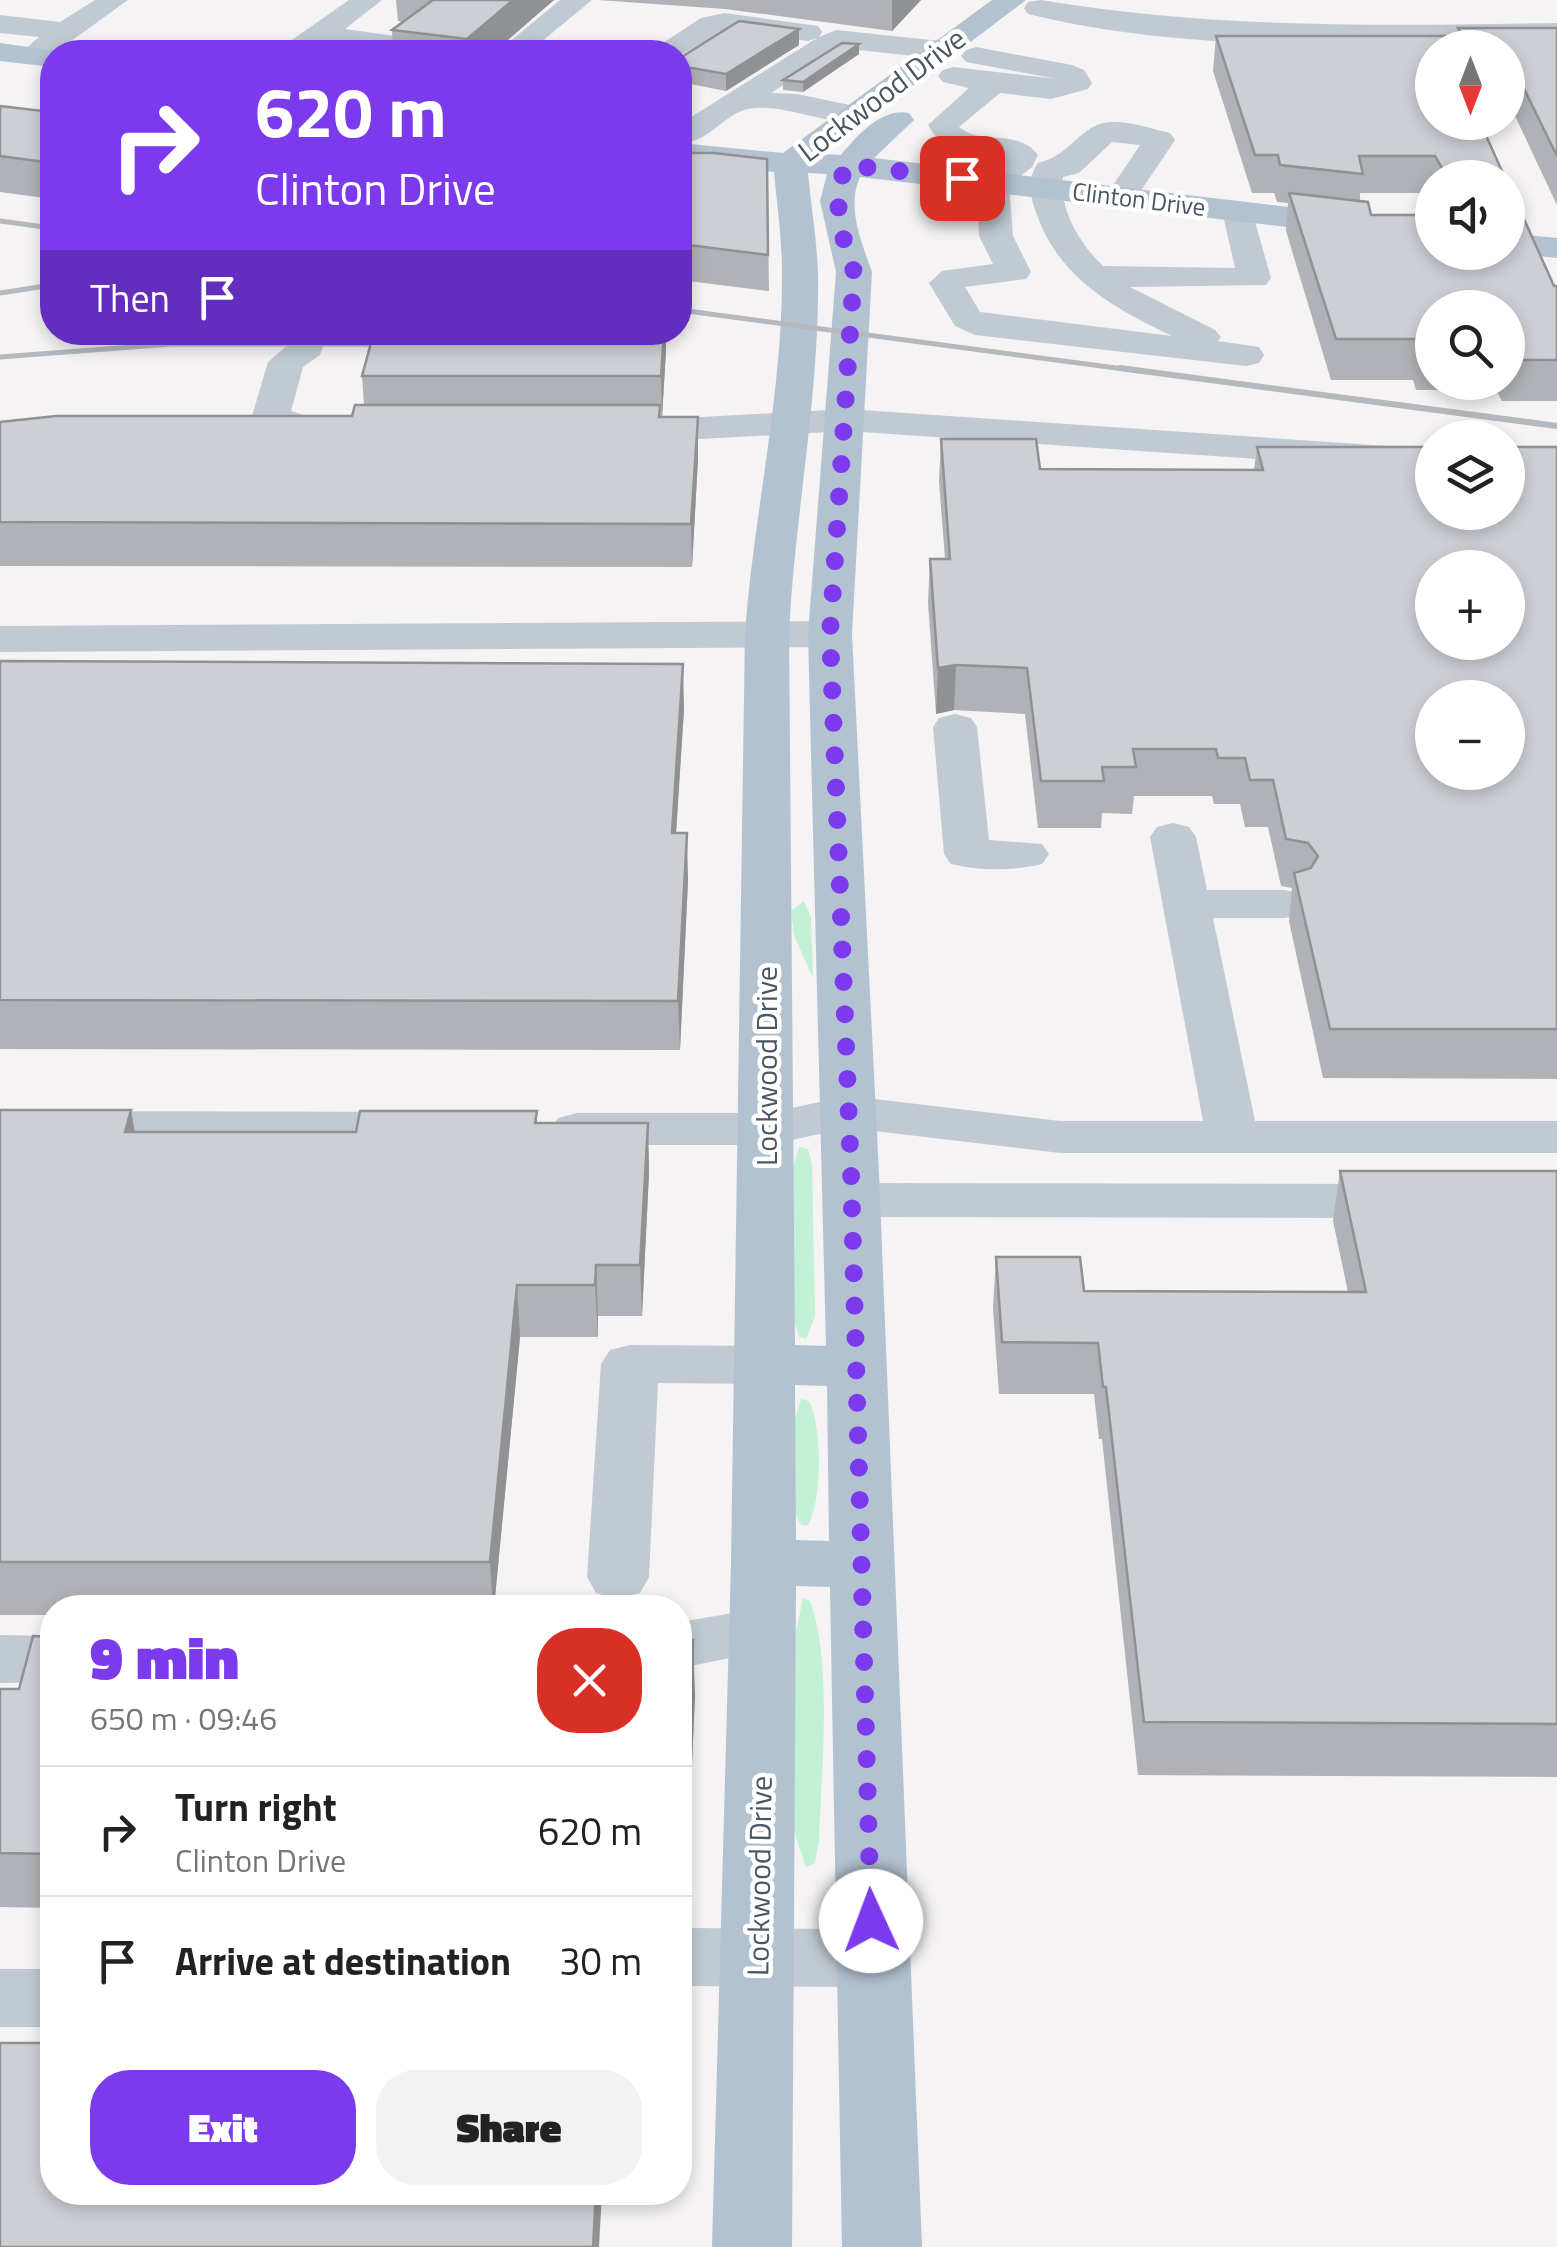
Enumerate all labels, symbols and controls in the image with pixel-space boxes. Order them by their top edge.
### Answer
street label: Lockwood Drive [788,16,975,173]
north arrow [1415,30,1525,140]
map controls [1415,30,1525,790]
text: 620 m [255,58,447,164]
icon: right [90,80,220,210]
pin [920,136,1005,221]
icon: arrive [935,151,990,206]
text: Clinton Drive [255,154,496,222]
button: sound [1415,160,1525,270]
street label: Clinton Drive [1070,172,1208,226]
text: Then [90,269,170,327]
icon: arrive [190,270,245,325]
button: search [1415,290,1525,400]
button: layers [1415,420,1525,530]
button: + [1415,550,1525,660]
button: − [1415,680,1525,790]
street label: Lockwood Drive [743,966,789,1166]
text: 9 min [90,1611,239,1702]
button: close [537,1628,642,1733]
text: 650 m · 09:46 [90,1694,277,1742]
street label: Lockwood Drive [734,1776,784,1976]
text: Turn right [175,1778,337,1836]
text: 620 m [538,1802,642,1860]
icon: right [90,1804,145,1859]
text: Clinton Drive [175,1836,346,1884]
position arrow [819,1869,923,1973]
text: Arrive at destination [175,1932,511,1990]
text: 30 m [559,1932,642,1990]
icon: arrive [90,1934,145,1989]
button: Exit [90,2070,356,2185]
button: Share [376,2070,642,2185]

